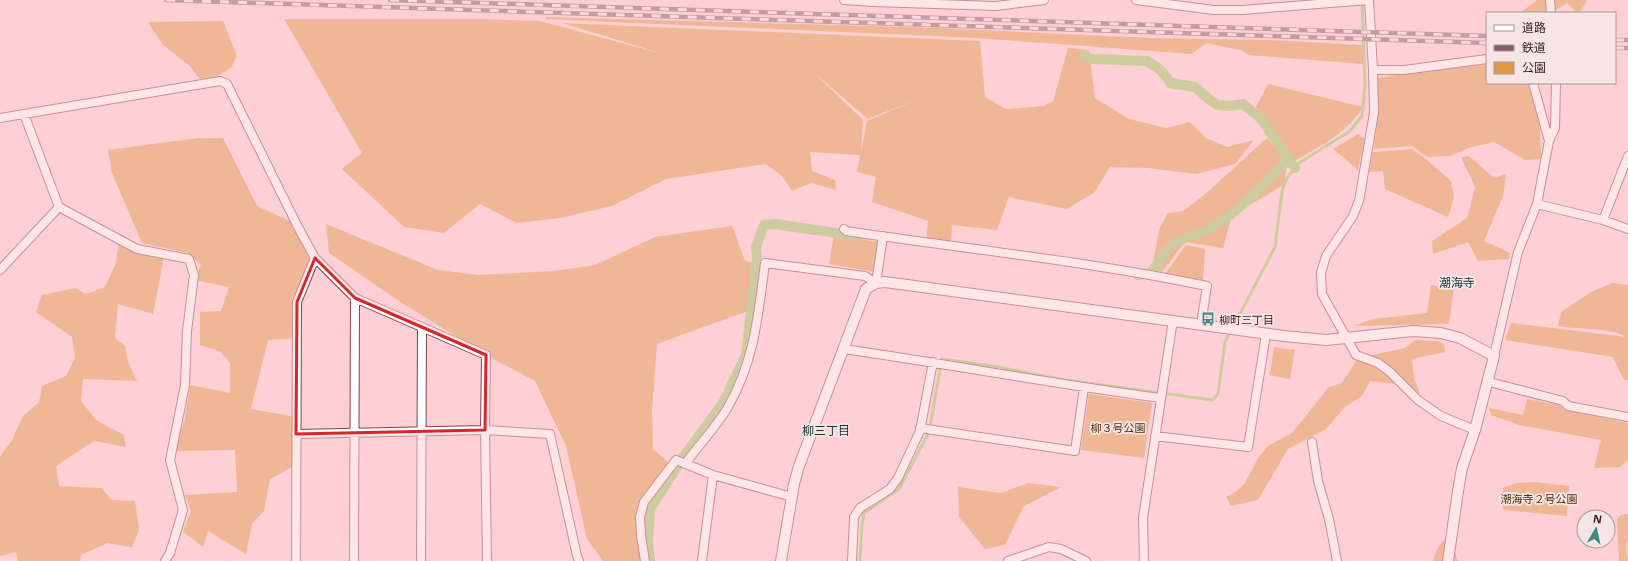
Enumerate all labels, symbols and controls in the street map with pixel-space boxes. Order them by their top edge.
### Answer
legend [1486,12,1616,84]
text: 道路 [1522,19,1546,36]
text: 鉄道 [1522,39,1546,56]
text: 公園 [1522,59,1546,76]
district label: 潮海寺 [1439,274,1475,291]
bus stop icon: 柳町三丁目 [1200,311,1216,327]
place label: 柳町三丁目 [1219,312,1274,327]
park label: 柳３号公園 [1091,420,1146,435]
district label: 柳三丁目 [802,422,850,439]
park label: 潮海寺２号公園 [1501,491,1578,506]
north arrow [1576,509,1616,549]
text: N [1592,511,1603,527]

